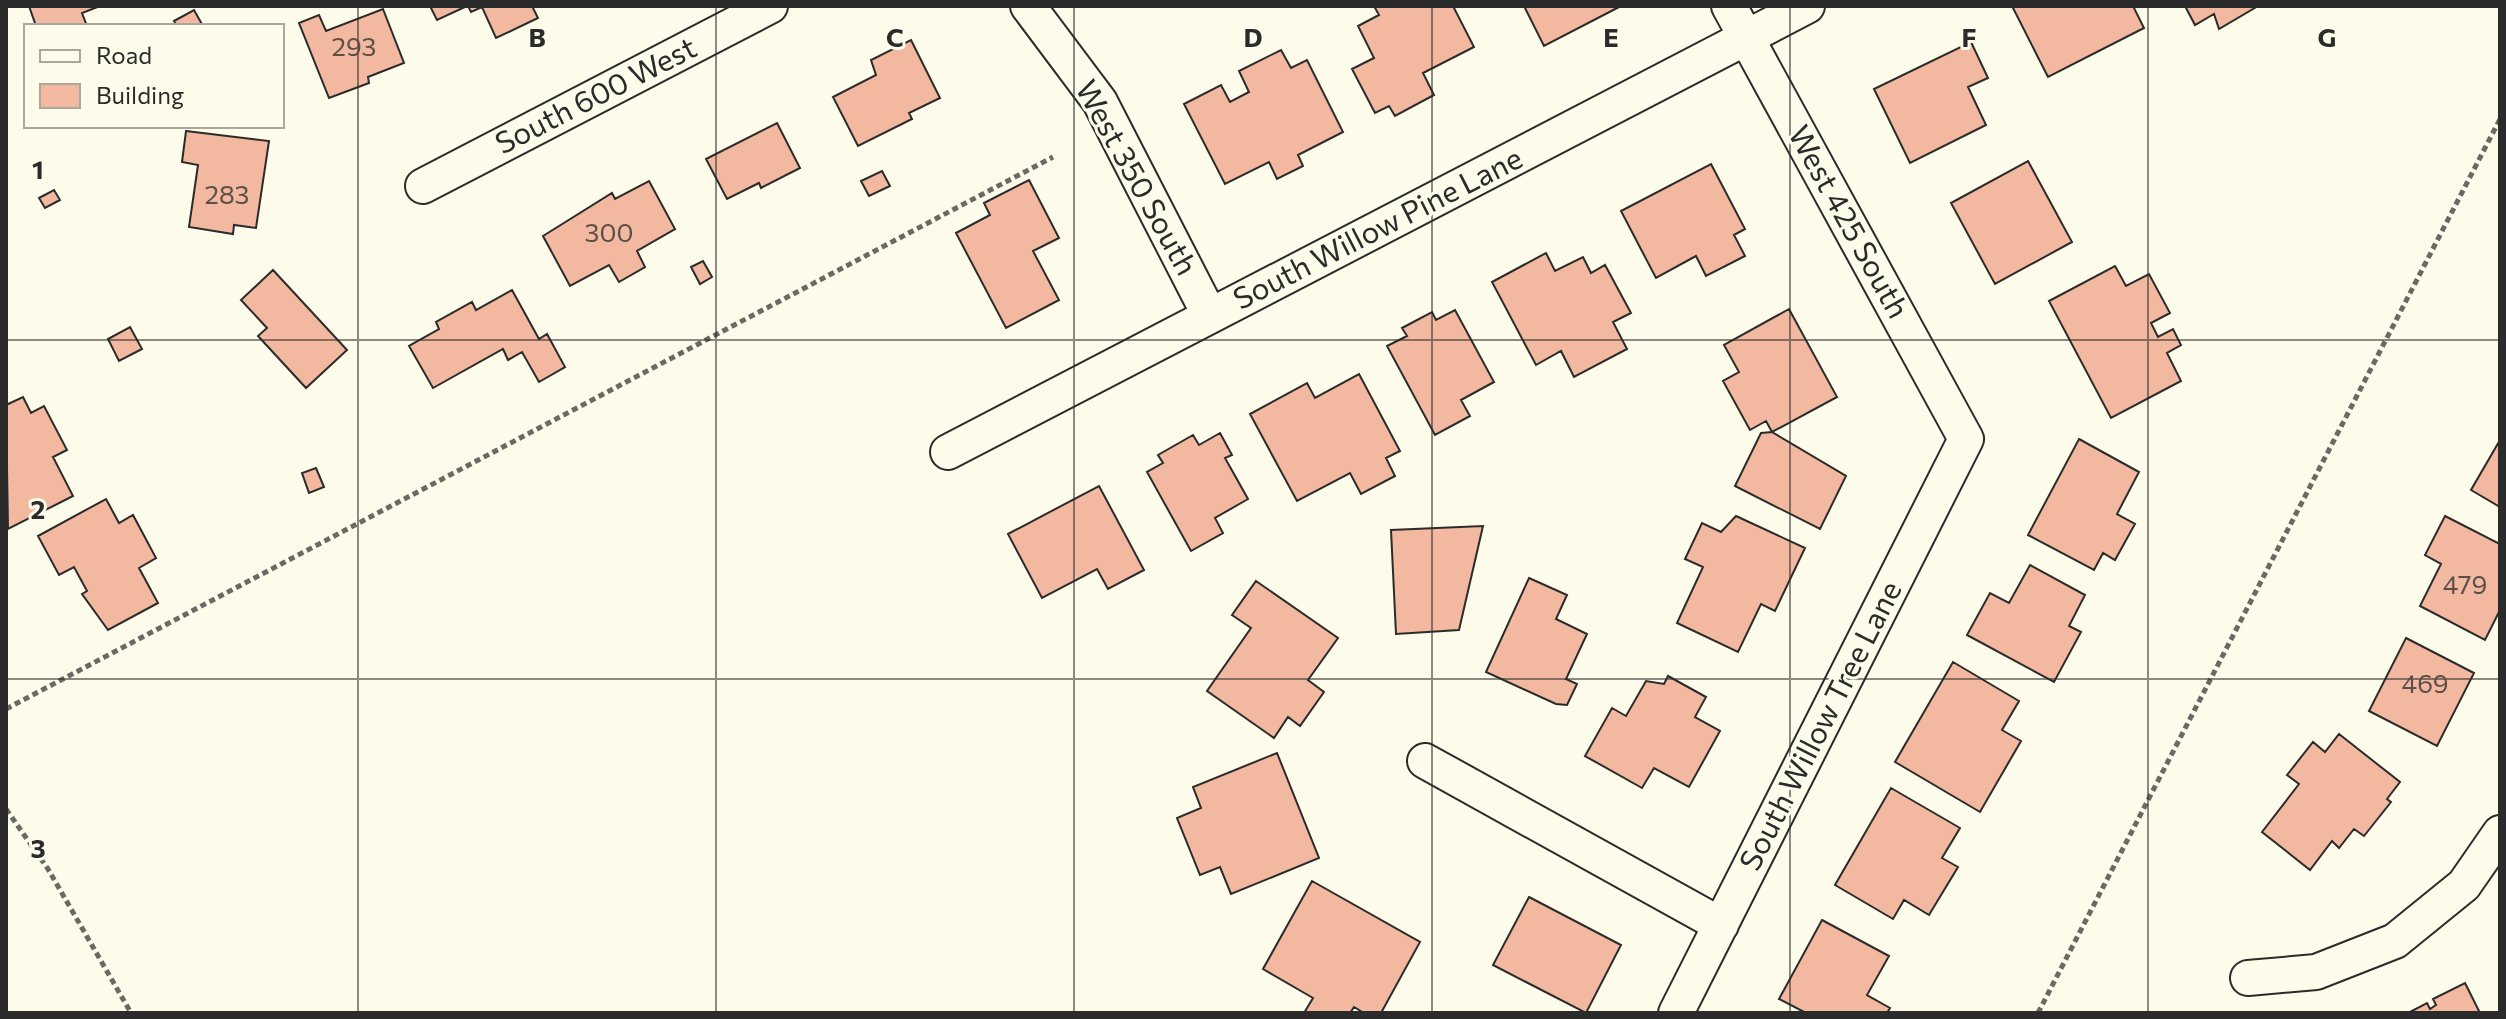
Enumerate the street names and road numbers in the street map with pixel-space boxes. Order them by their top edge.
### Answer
street label: South 600 West [488,27,702,160]
street label: West 350 South [1069,73,1207,281]
street label: West 425 South [1782,118,1918,324]
street label: South Willow Pine Lane [1226,138,1528,316]
street label: South Willow Tree Lane [1730,574,1908,876]

